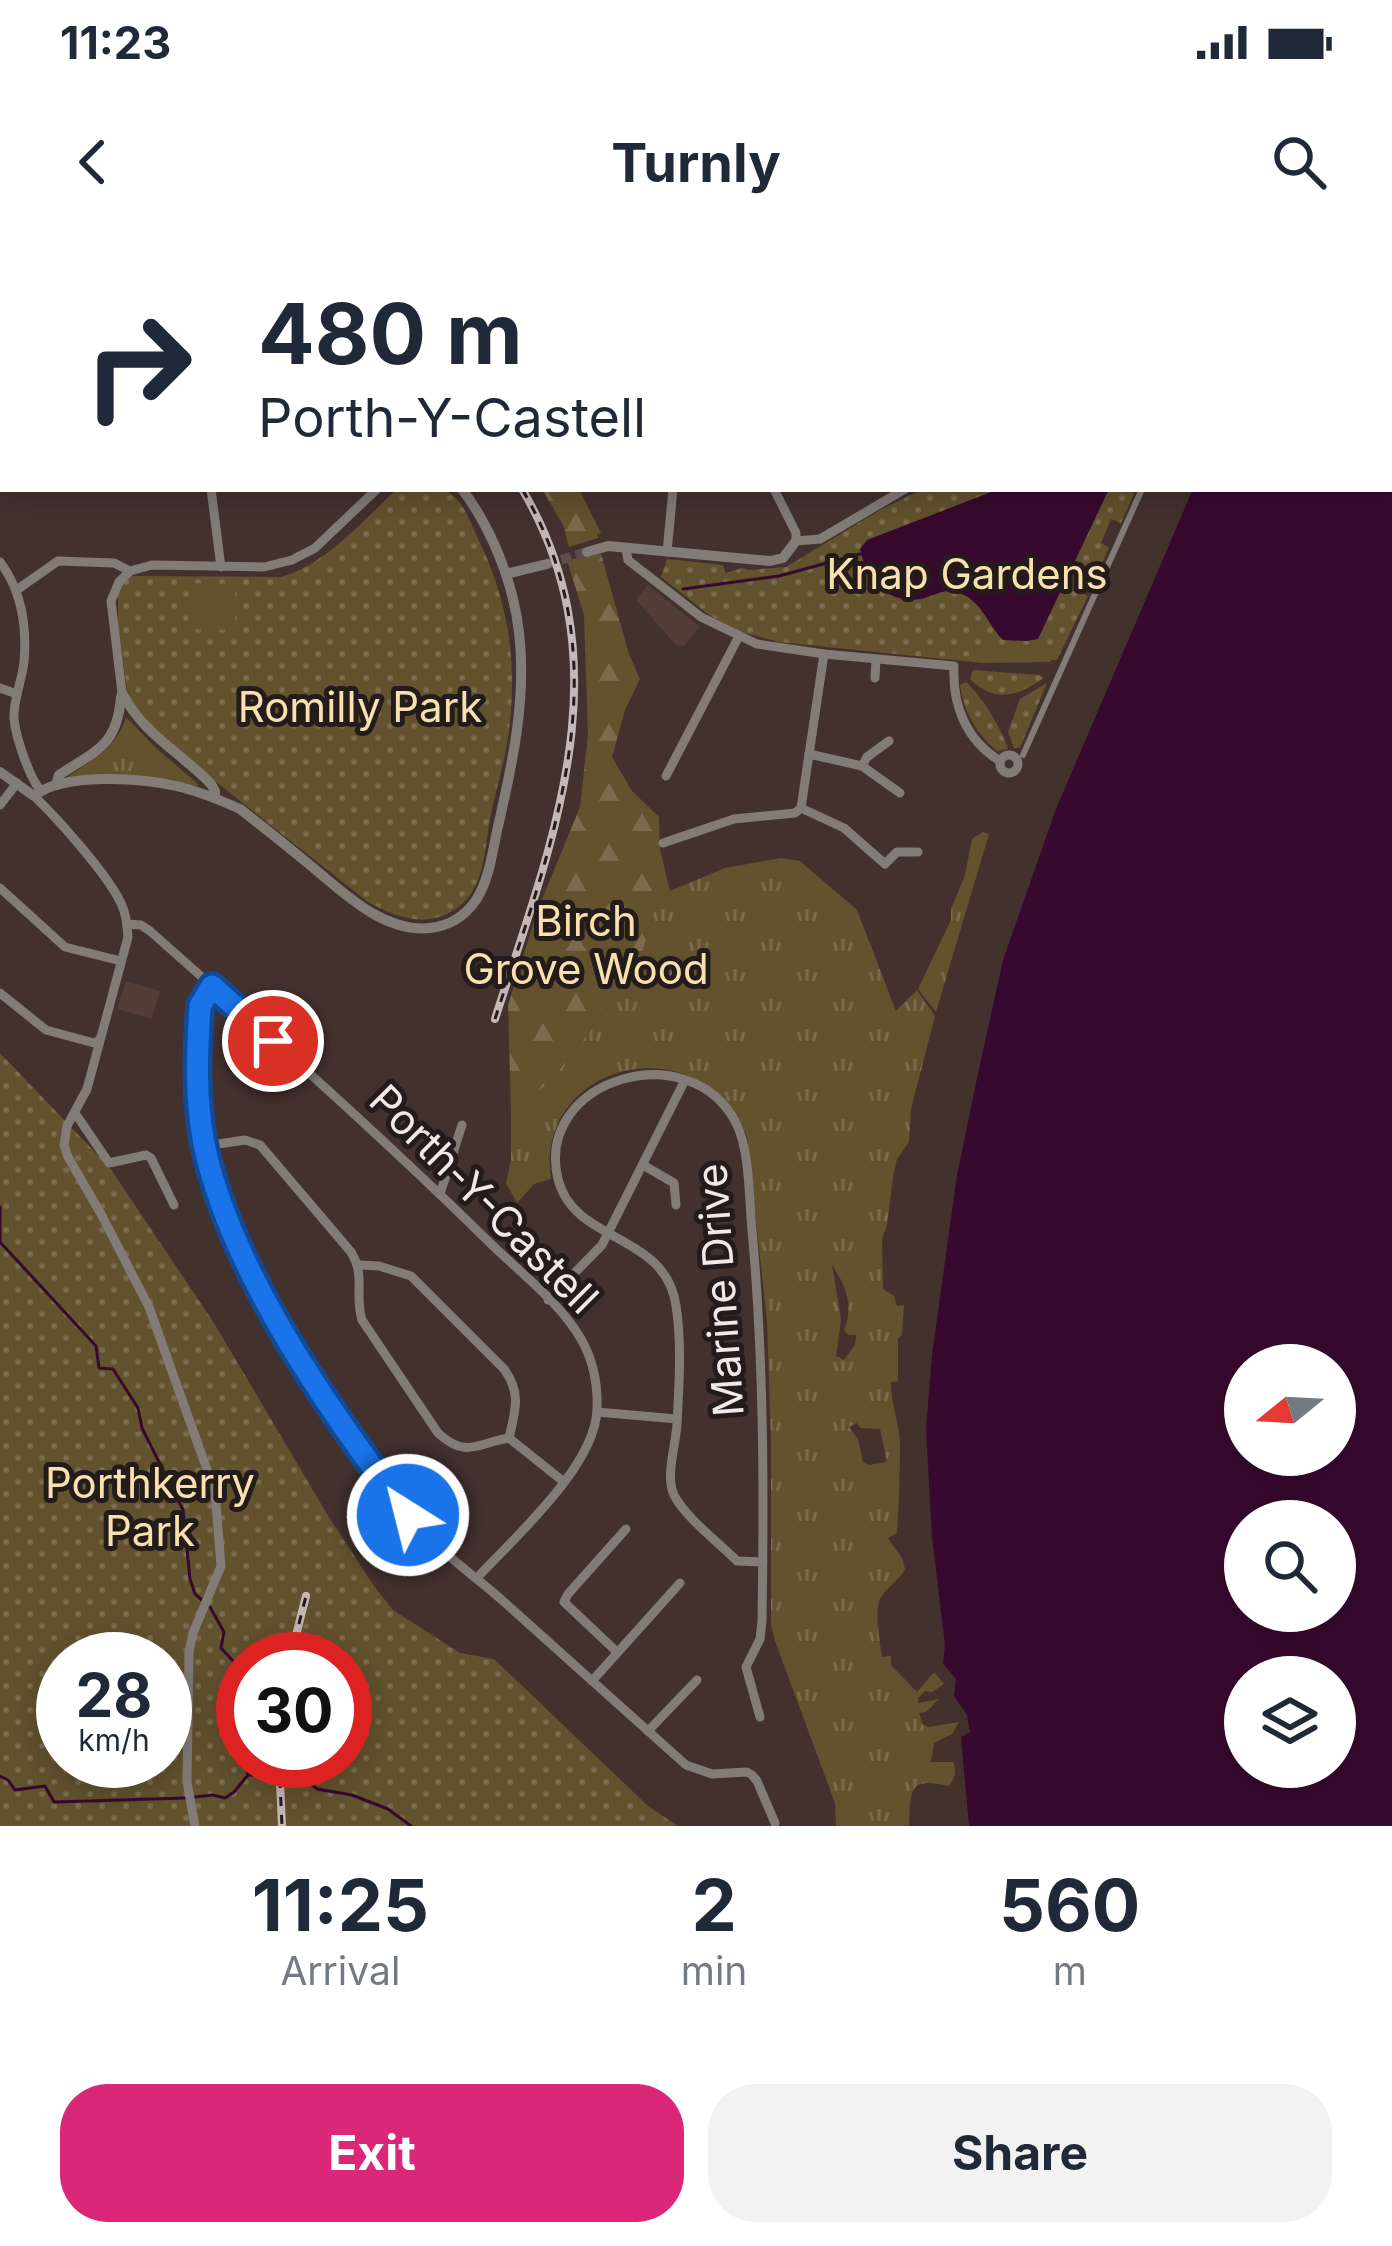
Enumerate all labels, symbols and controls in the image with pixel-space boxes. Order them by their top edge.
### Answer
text: 11:23 [60,15,171,70]
icon: back [60,129,126,195]
icon: search [1266,129,1332,195]
text: Turnly [611,130,781,195]
text: 480 m [258,283,523,384]
icon: right [60,288,216,444]
text: Porth-Y-Castell [258,385,646,450]
park label: Knap Gardens [826,548,1108,599]
park label: Romilly Park [238,681,482,732]
park label: Birch Grove Wood [463,895,709,994]
pin [222,990,324,1092]
icon: arrive [240,1008,306,1074]
street label: Porth-Y-Castell [360,1074,609,1323]
street label: Marine Drive [685,1162,754,1418]
north arrow [1224,1344,1356,1476]
map controls [1224,1344,1356,1788]
position arrow [345,1452,471,1578]
park label: Porthkerry Park [45,1457,255,1556]
button: search [1224,1500,1356,1632]
speed limit sign: 30 [216,1632,372,1788]
button: layers [1224,1656,1356,1788]
text: 28 [76,1659,152,1731]
text: km/h [78,1722,150,1758]
text: 11:25 [252,1861,429,1948]
text: 2 [691,1861,737,1948]
text: 560 [999,1861,1140,1948]
text: Arrival [280,1947,400,1994]
text: min [681,1947,747,1994]
text: m [1053,1947,1087,1994]
button: Exit [60,2084,684,2222]
button: Share [708,2084,1332,2222]

